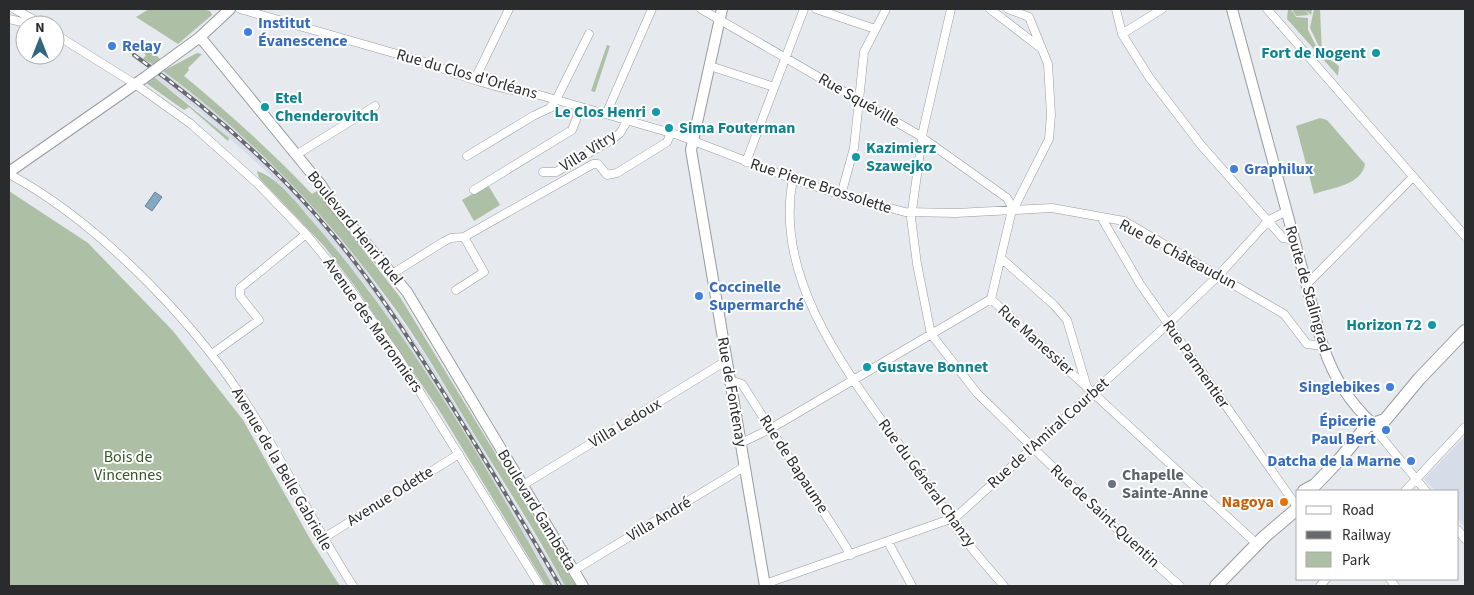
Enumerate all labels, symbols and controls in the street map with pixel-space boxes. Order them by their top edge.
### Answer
place label: Institut Évanescence [258,12,347,52]
north arrow [15,15,65,65]
text: N [35,18,45,38]
marker: Institut Évanescence [242,26,254,38]
place label: Relay [122,35,162,57]
marker: Relay [106,40,118,52]
place label: Fort de Nogent [1261,42,1366,64]
street label: Rue du Clos d'Orléans [394,43,540,105]
marker: Fort de Nogent [1370,47,1382,59]
street label: Rue Squéville [814,68,904,132]
place label: Etel Chenderovitch [275,87,379,127]
marker: Etel Chenderovitch [259,101,271,113]
place label: Le Clos Henri [554,101,646,123]
marker: Le Clos Henri [650,106,662,118]
place label: Sima Fouterman [679,117,796,139]
marker: Sima Fouterman [663,122,675,134]
street label: Villa Vitry [556,125,621,177]
place label: Kazimierz Szawejko [866,137,936,177]
marker: Kazimierz Szawejko [850,151,862,163]
street label: Rue Pierre Brossolette [747,153,895,219]
place label: Graphilux [1244,158,1313,180]
marker: Graphilux [1228,163,1240,175]
street label: Boulevard Henri Ruel [302,166,408,290]
street label: Rue de Châteaudun [1115,214,1241,294]
street label: Route de Stalingrad [1279,223,1337,355]
street label: Avenue des Marronniers [318,253,428,397]
place label: Coccinelle Supermarché [709,276,804,316]
marker: Coccinelle Supermarché [693,290,705,302]
street label: Rue Manessier [993,300,1079,381]
place label: Horizon 72 [1346,314,1422,336]
street label: Rue Parmentier [1157,315,1235,413]
marker: Horizon 72 [1426,319,1438,331]
street label: Rue de Fontenay [711,335,753,449]
place label: Gustave Bonnet [877,356,988,378]
marker: Gustave Bonnet [861,361,873,373]
street label: Rue de l'Amiral Courbet [982,372,1114,494]
place label: Singlebikes [1299,376,1380,398]
marker: Singlebikes [1384,381,1396,393]
street label: Avenue de la Belle Gabrielle [226,383,338,555]
street label: Villa Ledoux [585,393,665,453]
place label: Épicerie Paul Bert [1311,410,1376,450]
street label: Rue de Bapaume [754,411,834,517]
street label: Rue du Général Chanzy [873,414,981,552]
marker: Épicerie Paul Bert [1380,424,1392,436]
street label: Boulevard Gambetta [492,445,582,575]
park label: Bois de Vincennes [94,446,162,486]
place label: Datcha de la Marne [1267,450,1401,472]
marker: Datcha de la Marne [1405,455,1417,467]
street label: Rue de Saint-Quentin [1045,459,1165,573]
street label: Avenue Odette [343,461,437,531]
place label: Chapelle Sainte-Anne [1122,464,1208,504]
marker: Chapelle Sainte-Anne [1106,478,1118,490]
legend [1296,490,1459,580]
street label: Villa André [623,491,695,547]
place label: Nagoya [1221,491,1274,513]
marker: Nagoya [1278,496,1290,508]
text: Road [1342,500,1374,521]
text: Railway [1342,525,1391,546]
text: Park [1342,550,1371,571]

